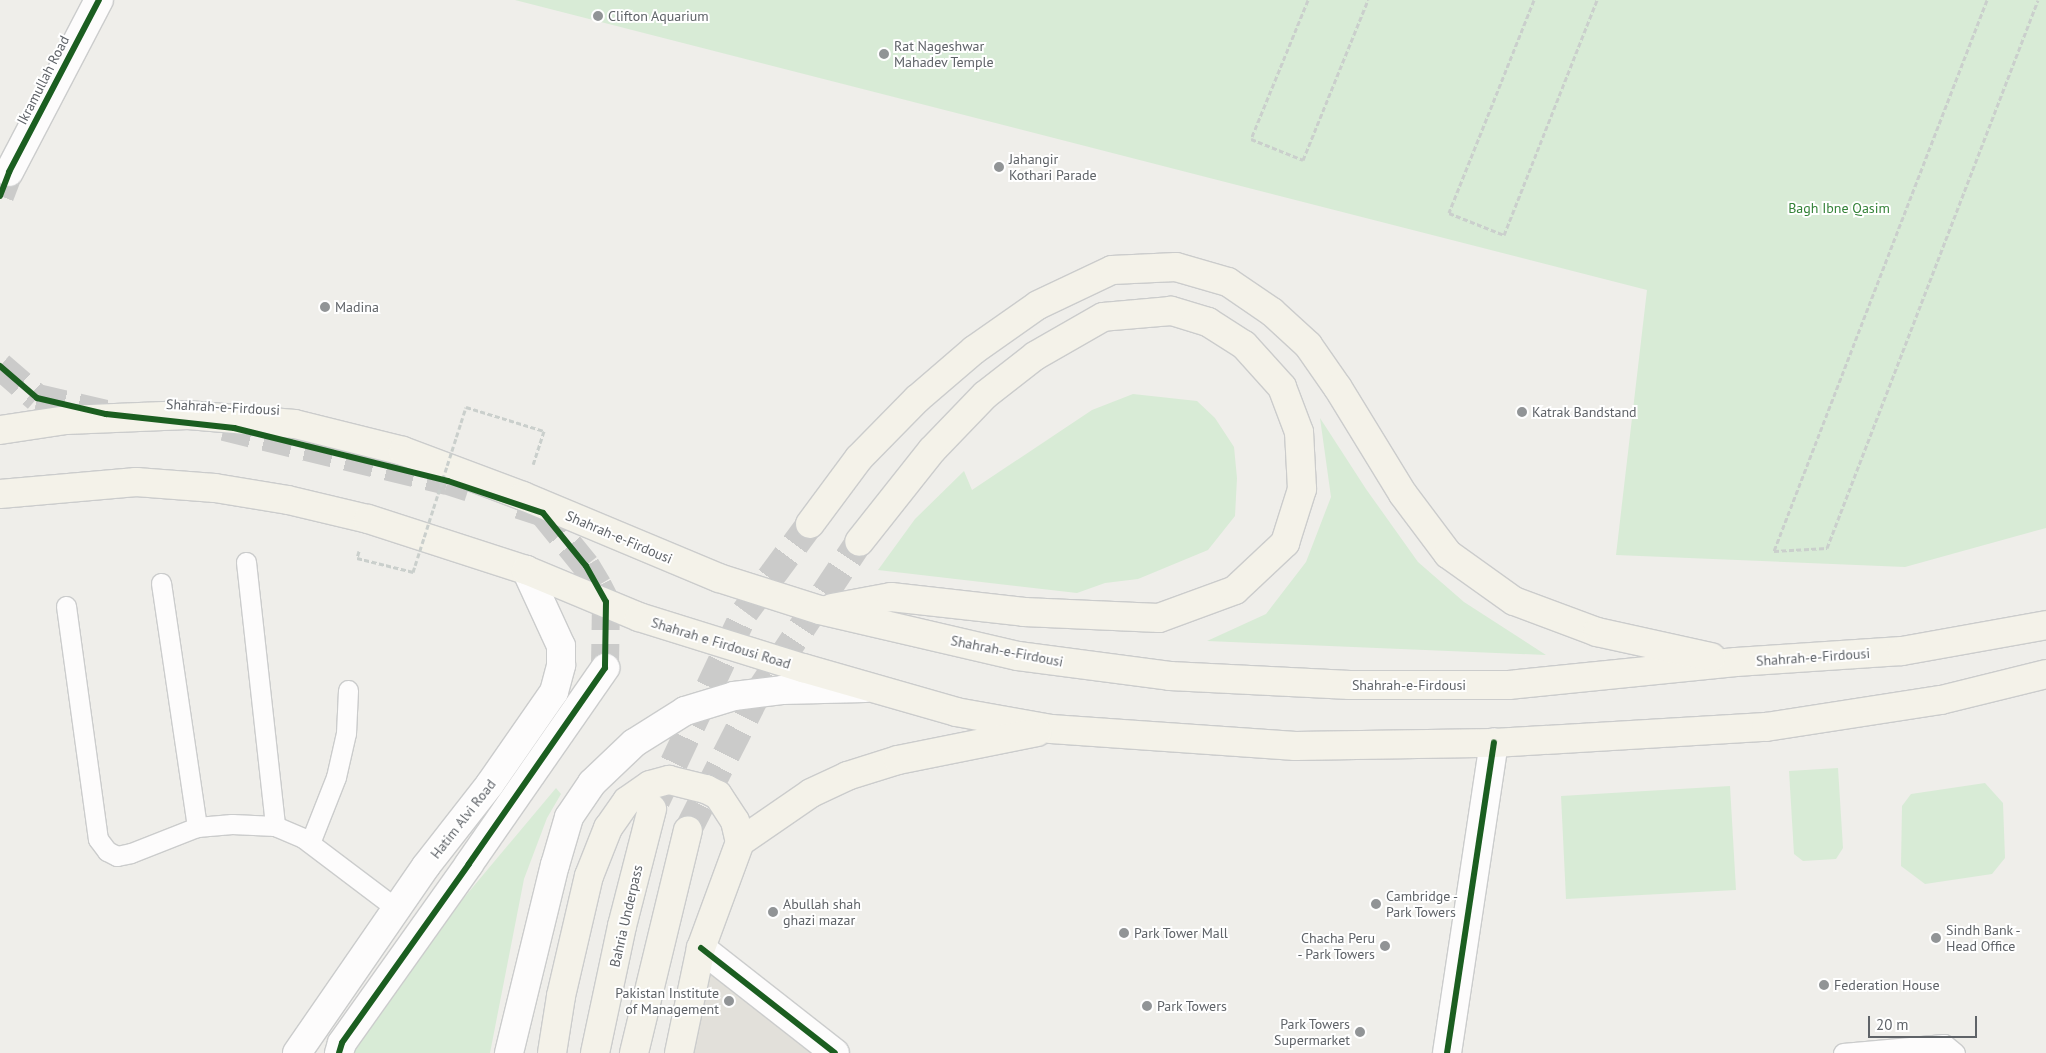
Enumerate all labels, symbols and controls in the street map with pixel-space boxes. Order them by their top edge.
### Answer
place label: Clifton Aquarium [608,8,709,24]
marker: Clifton Aquarium [592,10,604,22]
street label: Ikramullah Road [13,33,73,127]
place label: Rat Nageshwar Mahadev Temple [894,38,995,70]
marker: Rat Nageshwar Mahadev Temple [878,48,890,60]
place label: Jahangir Kothari Parade [1009,151,1097,184]
marker: Jahangir Kothari Parade [993,161,1005,173]
park label: Bagh Ibne Qasim [1788,200,1890,216]
place label: Madina [335,299,379,315]
marker: Madina [319,301,331,313]
street label: Shahrah-e-Firdousi [166,396,280,418]
place label: Katrak Bandstand [1532,404,1637,420]
marker: Katrak Bandstand [1516,406,1528,418]
street label: Shahrah-e-Firdousi [563,507,675,567]
street label: Shahrah e Firdousi Road [649,614,793,672]
street label: Shahrah-e-Firdousi [949,632,1065,670]
street label: Shahrah-e-Firdousi [1755,645,1871,669]
street label: Shahrah-e-Firdousi [1352,677,1466,693]
street label: Hatim Alvi Road [427,776,499,862]
street label: Bahria Underpass [606,863,646,969]
place label: Cambridge - Park Towers [1386,888,1459,920]
place label: Abullah shah ghazi mazar [783,896,861,929]
marker: Cambridge - Park Towers [1370,898,1382,910]
marker: Abullah shah ghazi mazar [767,906,779,918]
place label: Sindh Bank - Head Office [1946,922,2022,954]
place label: Park Tower Mall [1134,925,1229,941]
marker: Park Tower Mall [1118,927,1130,939]
place label: Chacha Peru - Park Towers [1296,930,1375,962]
marker: Sindh Bank - Head Office [1930,932,1942,944]
marker: Chacha Peru - Park Towers [1379,940,1391,952]
place label: Federation House [1834,977,1940,993]
marker: Federation House [1818,979,1830,991]
place label: Pakistan Institute of Management [615,985,719,1018]
marker: Pakistan Institute of Management [723,995,735,1007]
place label: Park Towers [1157,998,1228,1014]
marker: Park Towers [1141,1000,1153,1012]
scale bar [1871,1006,1980,1038]
text: 20 m [1876,1015,1909,1034]
place label: Park Towers Supermarket [1274,1016,1350,1048]
marker: Park Towers Supermarket [1354,1026,1366,1038]

